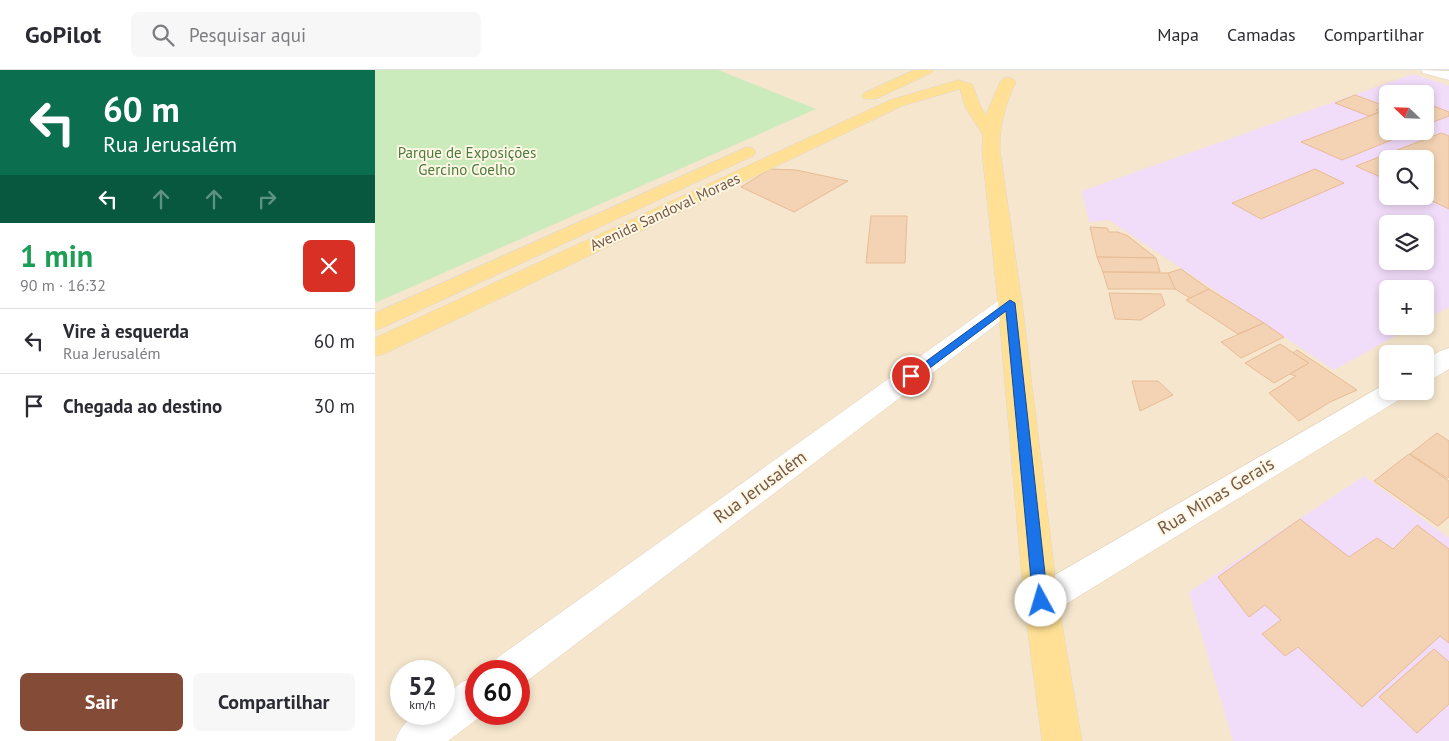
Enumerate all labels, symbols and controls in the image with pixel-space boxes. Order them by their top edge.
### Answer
search box [131,12,481,57]
text: GoPilot [25,19,101,50]
icon: search [149,21,177,49]
text: Pesquisar aqui [189,23,306,47]
text: Mapa [1157,23,1199,46]
text: Camadas [1227,23,1296,46]
text: Compartilhar [1324,23,1424,46]
north arrow [1379,85,1434,140]
map controls [1379,85,1434,400]
text: 60 m [103,86,180,132]
icon: left [20,90,85,155]
text: Rua Jerusalém [103,130,237,158]
park label: Parque de Exposições Gercino Coelho [398,143,536,179]
button: search [1379,150,1434,205]
street label: Avenida Sandoval Moraes [587,168,743,255]
icon: left [94,185,122,213]
icon: ahead [147,185,175,213]
icon: ahead [200,185,228,213]
icon: right [253,185,281,213]
button: layers [1379,215,1434,270]
text: 1 min [20,236,93,275]
button: close [303,240,355,292]
text: 90 m · 16:32 [20,275,106,295]
button: + [1379,280,1434,335]
text: Vire à esquerda [63,319,189,343]
icon: left [20,327,48,355]
text: 60 m [314,329,355,353]
text: Rua Jerusalém [63,343,161,363]
button: − [1379,345,1434,400]
pin [890,355,932,397]
icon: arrive [897,362,925,390]
icon: arrive [20,392,48,420]
text: Chegada ao destino [63,394,222,418]
text: 30 m [314,394,355,418]
street label: Rua Jerusalém [709,445,811,528]
street label: Rua Minas Gerais [1153,452,1278,539]
position arrow [1014,574,1066,626]
speed limit sign: 60 [465,660,530,725]
text: 52 [408,670,437,702]
button: Sair [20,673,183,731]
button: Compartilhar [193,673,355,731]
text: km/h [409,697,436,712]

